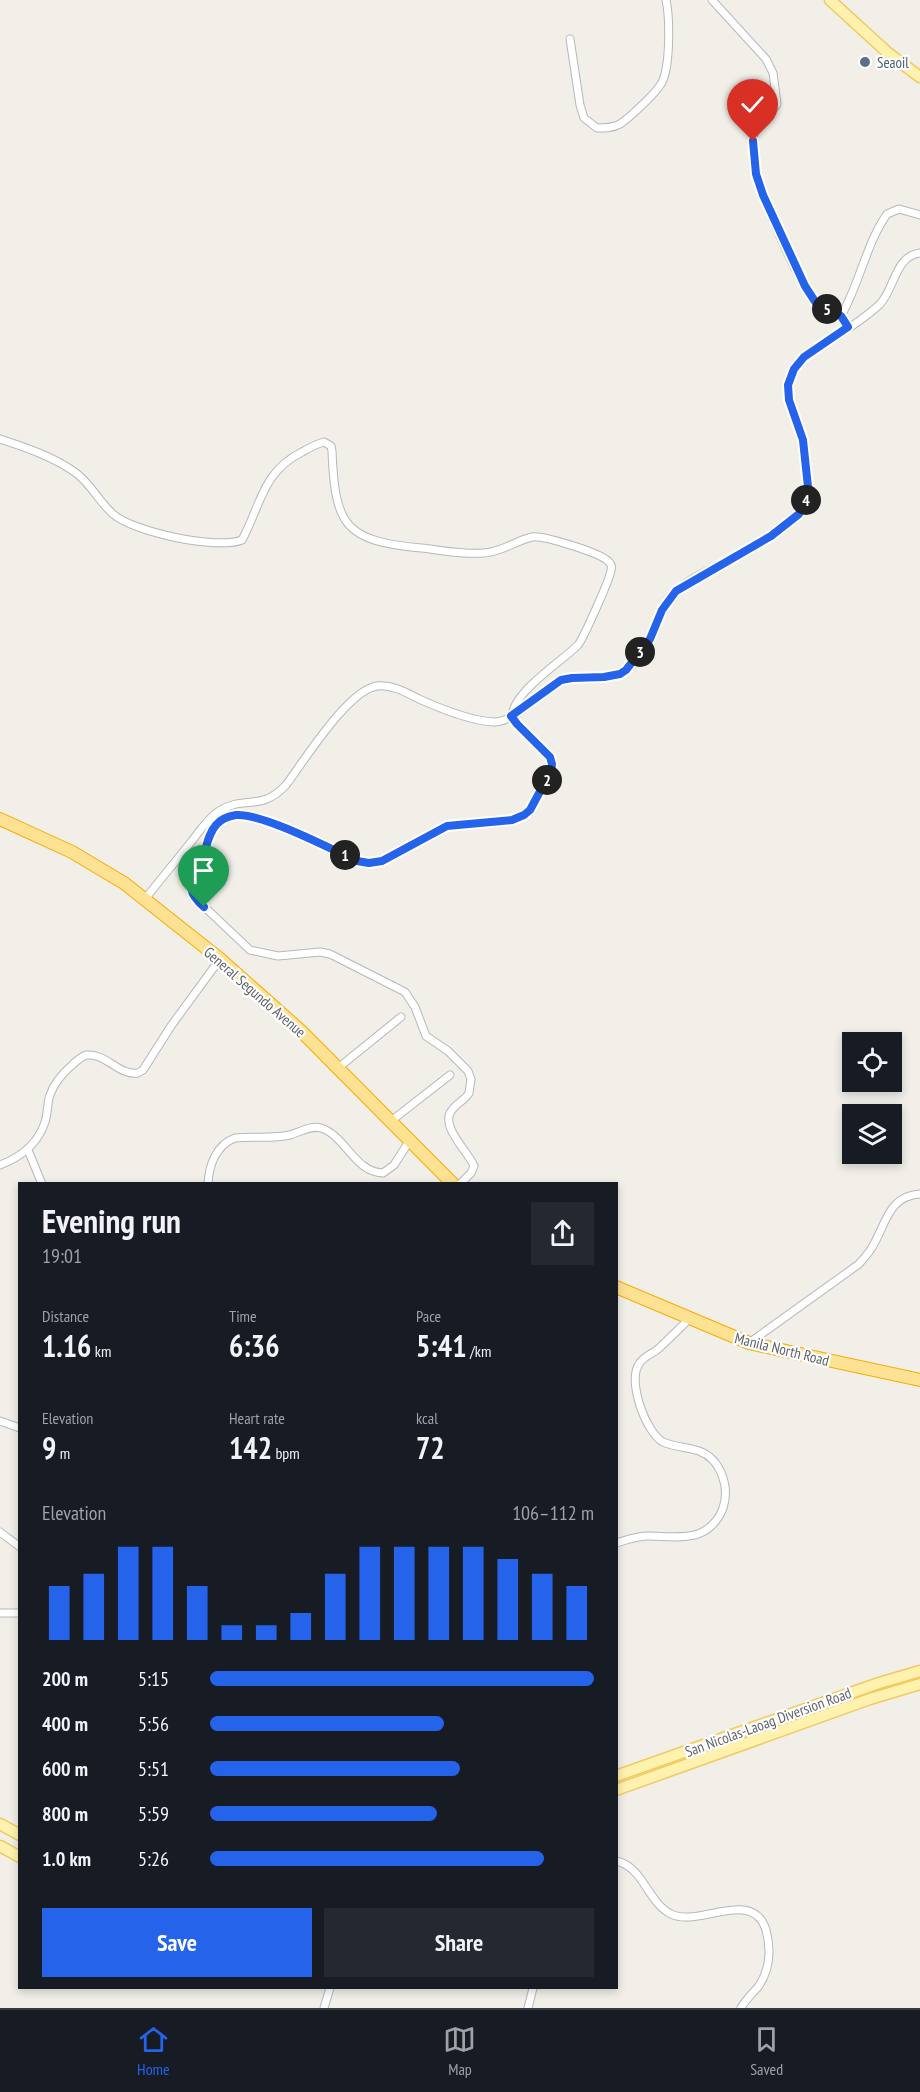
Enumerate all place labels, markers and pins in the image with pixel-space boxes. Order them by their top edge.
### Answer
place label: Seaoil [877,53,909,72]
marker: Seaoil [858,55,872,69]
pin [727,79,778,141]
pin: 5 [812,294,842,324]
pin: 4 [791,485,821,515]
pin: 3 [625,637,655,667]
pin: 2 [532,765,562,795]
pin: 1 [330,840,360,870]
pin [178,845,229,907]

